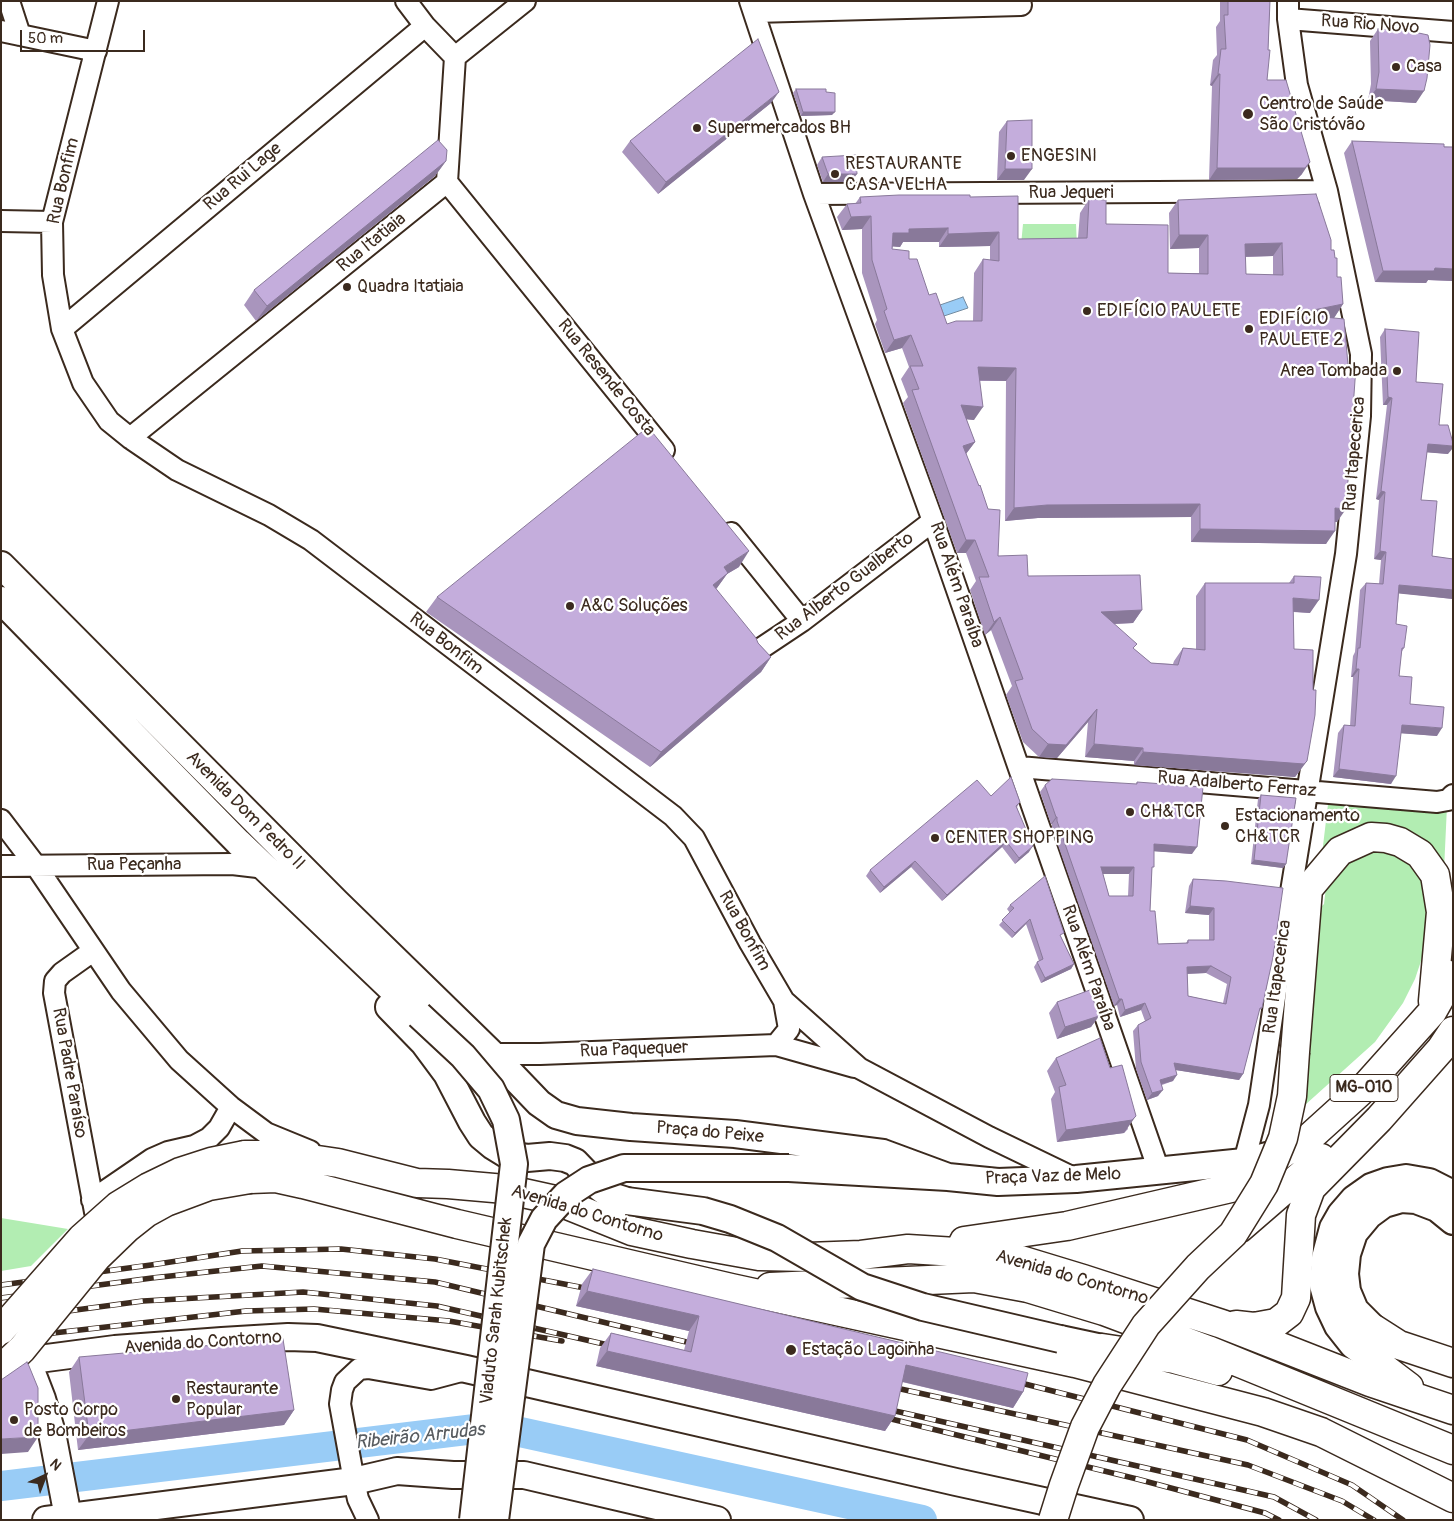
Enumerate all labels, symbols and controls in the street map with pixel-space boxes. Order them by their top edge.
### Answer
street label: Rua Rio Novo [1320,11,1420,39]
scale bar [22,20,148,52]
text: 50 m [28,29,63,48]
place label: Casa [1406,56,1442,78]
marker: Casa [1390,61,1402,73]
place label: Centro de Saúde São Cristóvão [1259,93,1383,136]
marker: Centro de Saúde São Cristóvão [1241,107,1255,121]
place label: Supermercados BH [707,117,851,139]
marker: Supermercados BH [691,122,703,134]
street label: Rua Bonfim [44,136,84,226]
street label: Rua Rui Lage [200,138,286,216]
place label: ENGESINI [1021,145,1097,167]
marker: ENGESINI [1005,150,1017,162]
place label: RESTAURANTE CASA VELHA [845,153,962,195]
marker: RESTAURANTE CASA VELHA [829,168,841,180]
street label: Rua Jequeri [1028,182,1114,204]
street label: Rua Itatiaia [333,209,411,277]
place label: Quadra Itatiaia [357,276,464,298]
marker: Quadra Itatiaia [341,281,353,293]
place label: EDIFÍCIO PAULETE [1097,300,1241,322]
marker: EDIFÍCIO PAULETE [1081,305,1093,317]
place label: EDIFÍCIO PAULETE 2 [1259,308,1343,350]
street label: Rua Resende Costa [552,315,660,441]
marker: EDIFÍCIO PAULETE 2 [1243,323,1255,335]
place label: Area Tombada [1279,360,1387,382]
marker: Area Tombada [1391,365,1403,377]
street label: Rua Itapecerica [1339,396,1371,512]
street label: Rua Além Paraíba [924,519,988,651]
street label: Rua Alberto Gualberto [772,528,918,646]
place label: A&C Soluções [580,595,688,617]
marker: A&C Soluções [564,600,576,612]
street label: Rua Bonfim [405,608,487,680]
street label: Avenida Dom Pedro II [181,747,309,875]
street label: Rua Adalberto Ferraz [1157,767,1317,803]
place label: CH&TCR [1140,801,1205,823]
place label: Estacionamento CH&TCR [1235,805,1360,848]
marker: CH&TCR [1124,806,1136,818]
marker: Estacionamento CH&TCR [1219,820,1231,832]
place label: CENTER SHOPPING [945,827,1094,849]
marker: CENTER SHOPPING [929,832,941,844]
street label: Rua Peçanha [87,854,181,876]
street label: Rua Bonfim [713,887,775,975]
street label: Rua Além Paraíba [1056,902,1120,1034]
street label: Rua Itapecerica [1259,919,1297,1035]
street label: Rua Padre Paraíso [47,1006,91,1140]
street label: Rua Paquequer [579,1037,689,1063]
road number: MG-010 [1330,1074,1398,1102]
street label: Praça do Peixe [655,1118,765,1148]
street label: Praça Vaz de Melo [985,1164,1121,1190]
street label: Avenida do Contorno [508,1181,666,1247]
street label: Viaduto Sarah Kubitschek [476,1216,518,1406]
street label: Avenida do Contorno [993,1246,1151,1310]
street label: Avenida do Contorno [123,1327,283,1359]
place label: Estação Lagoinha [802,1339,934,1361]
marker: Estação Lagoinha [784,1343,798,1357]
place label: Restaurante Popular [186,1378,278,1420]
marker: Restaurante Popular [170,1393,182,1405]
place label: Posto Corpo de Bombeiros [24,1399,126,1442]
marker: Posto Corpo de Bombeiros [8,1414,20,1426]
water label: Ribeirão Arrudas [354,1419,486,1455]
north arrow [20,1451,70,1501]
text: N [46,1455,65,1474]

